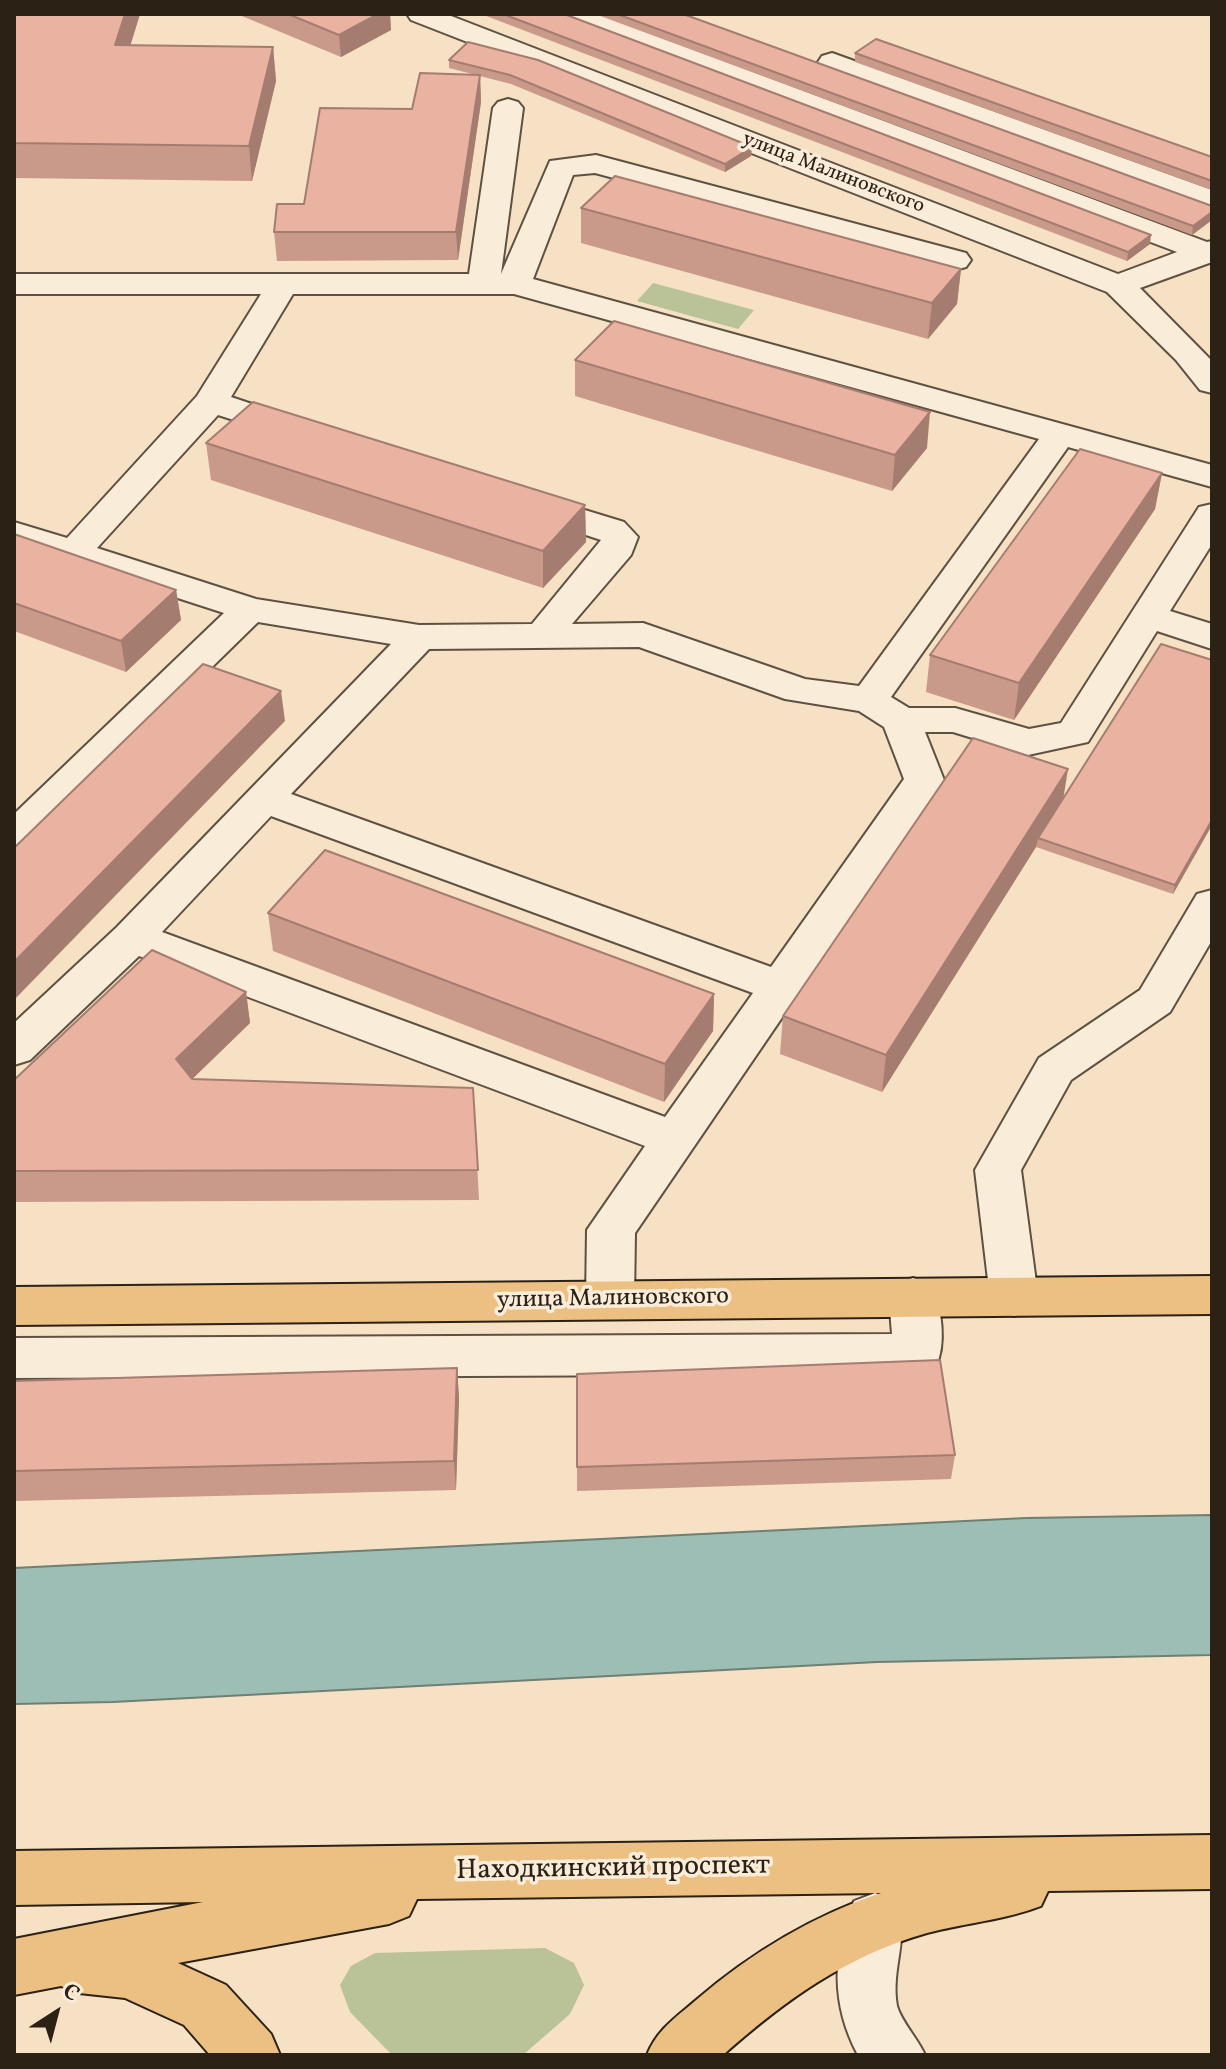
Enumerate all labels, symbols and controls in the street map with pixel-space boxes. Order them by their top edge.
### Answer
street label: улица Малиновского [738,128,928,220]
street label: улица Малиновского [497,1284,729,1316]
street label: Находкинский проспект [456,1850,770,1890]
north arrow [16,1973,96,2053]
text: С [56,1976,85,2010]

